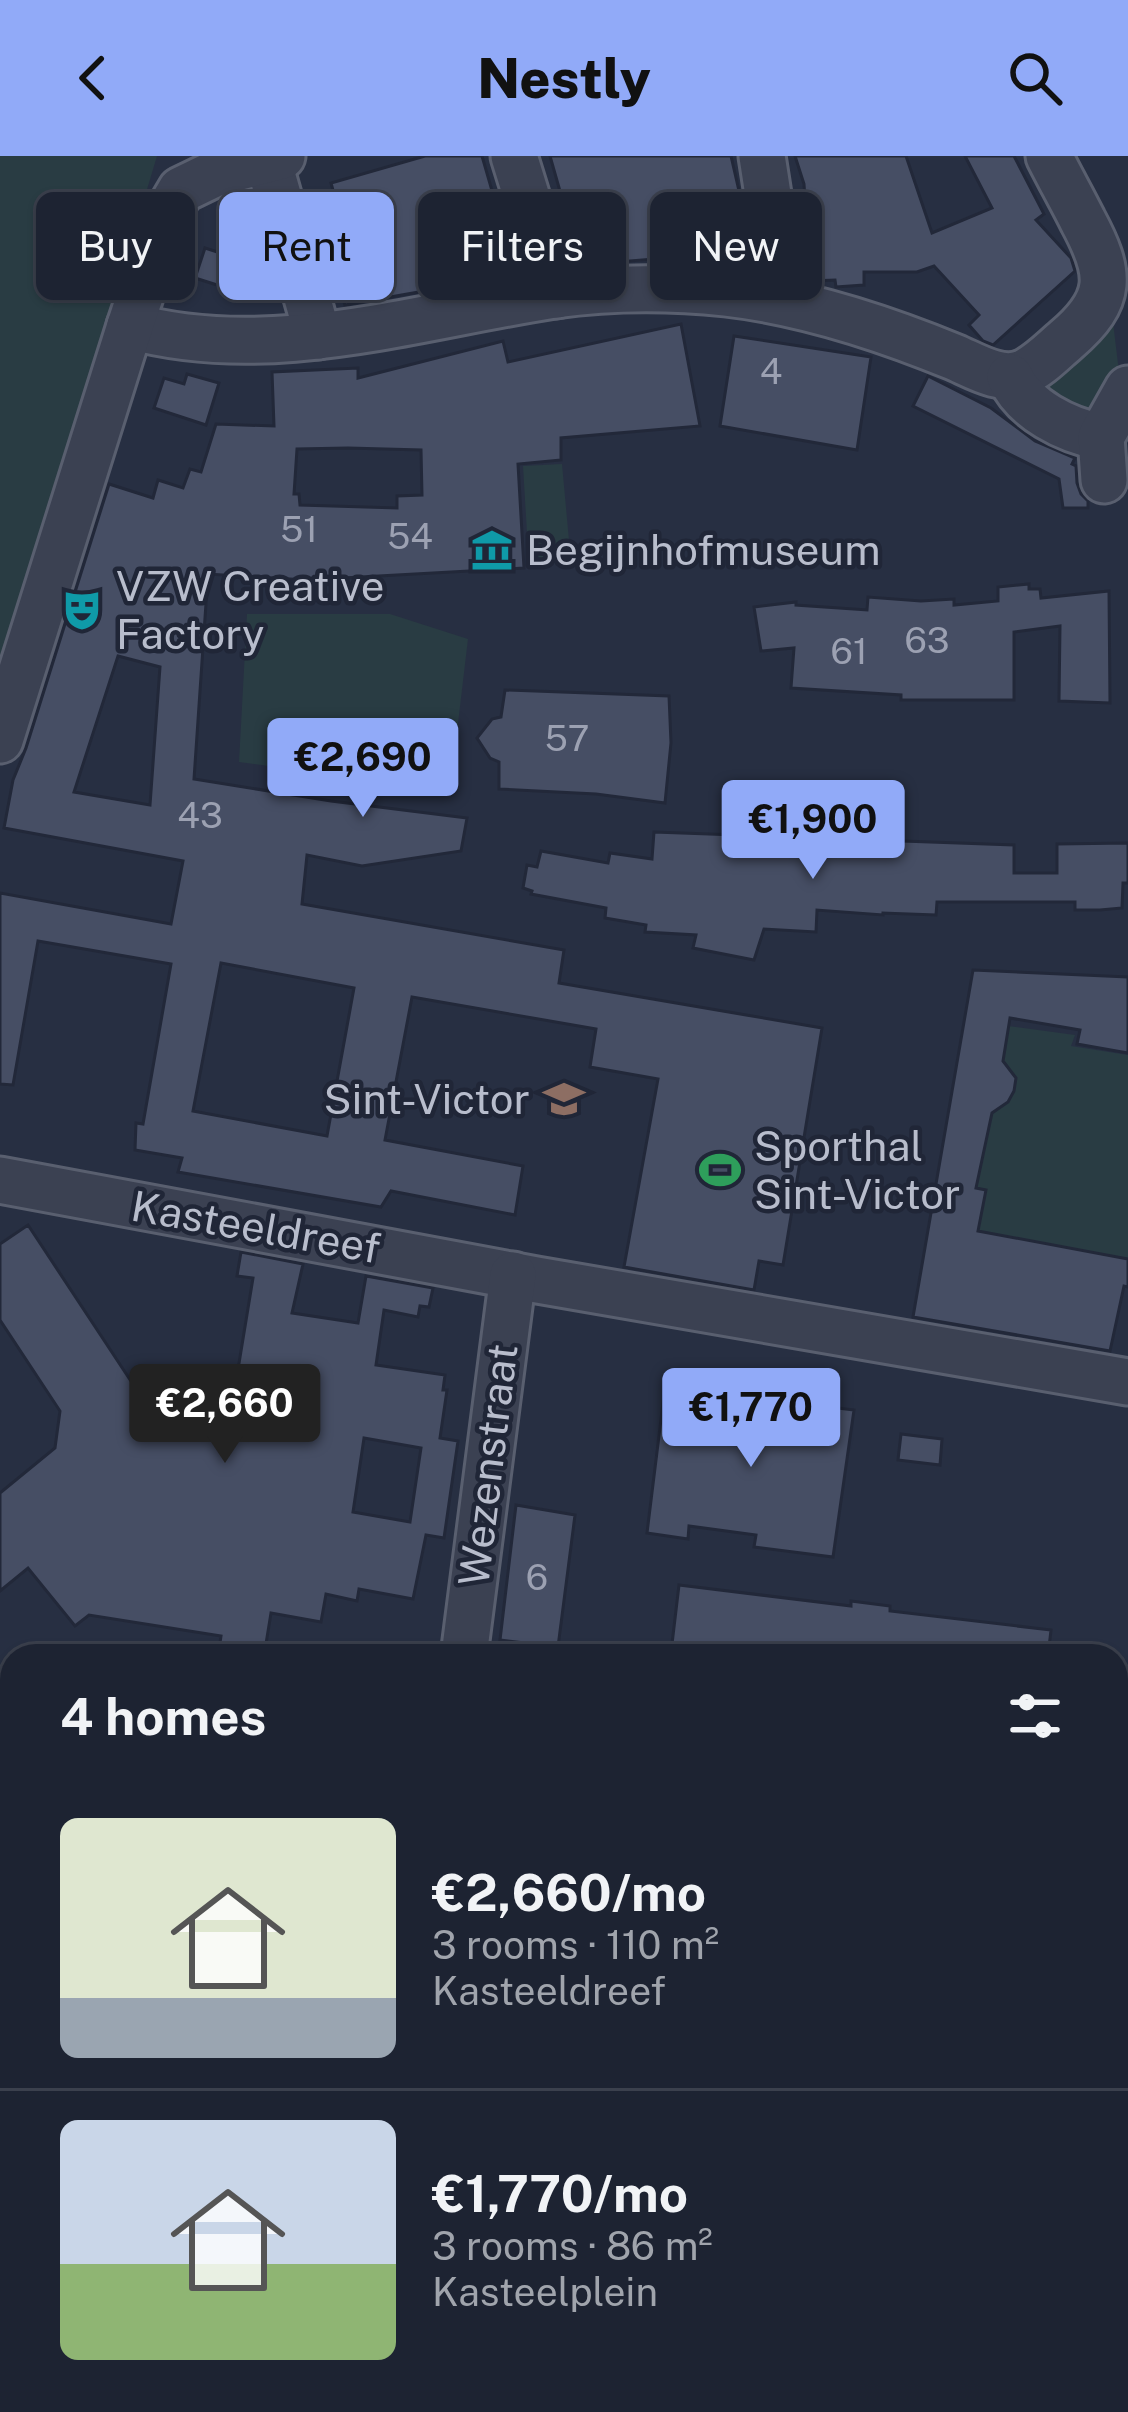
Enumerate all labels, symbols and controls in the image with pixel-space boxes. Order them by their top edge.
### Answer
icon: back [60,45,126,111]
icon: search [1002,45,1068,111]
text: Nestly [477,47,651,110]
chip: Buy [36,192,195,300]
chip: Rent [219,192,394,300]
chip: Filters [418,192,626,300]
chip: New [650,192,822,300]
house number: 4 [760,350,782,392]
house number: 51 [280,508,318,550]
house number: 54 [387,515,433,557]
place label: Begijnhofmuseum [526,525,880,574]
museum icon: Begijnhofmuseum [469,527,515,573]
place label: VZW Creative Factory [116,561,385,658]
theatre icon: VZW Creative Factory [59,587,105,633]
house number: 63 [905,619,949,661]
house number: 61 [830,630,868,672]
house number: 57 [545,717,589,759]
pin: €2,690 [265,718,461,820]
text: €2,690 [294,734,432,780]
pin: €1,900 [715,780,911,882]
house number: 43 [177,794,223,836]
text: €1,900 [749,796,877,842]
place label: Sint-Victor [324,1074,530,1123]
school or university icon: Sint-Victor [541,1076,587,1122]
place label: Sporthal Sint-Victor [754,1121,960,1218]
sports icon: Sporthal Sint-Victor [697,1147,743,1193]
street label: Kasteeldreef [128,1181,384,1273]
street label: Wezenstraat [448,1341,527,1589]
pin: €2,660 [127,1364,323,1466]
pin: €1,770 [653,1368,849,1470]
text: €2,660 [156,1380,294,1426]
text: €1,770 [689,1384,813,1430]
house number: 6 [526,1556,548,1598]
icon: filters [1002,1683,1068,1749]
text: 4 homes [60,1687,266,1746]
text: €2,660/mo [432,1863,706,1922]
icon: home [156,1866,300,2010]
text: 3 rooms · 110 m² [432,1922,719,1968]
text: Kasteeldreef [432,1968,666,2014]
text: €1,770/mo [432,2164,688,2223]
icon: home [156,2168,300,2312]
text: 3 rooms · 86 m² [432,2223,713,2269]
text: Kasteelplein [432,2269,658,2315]

